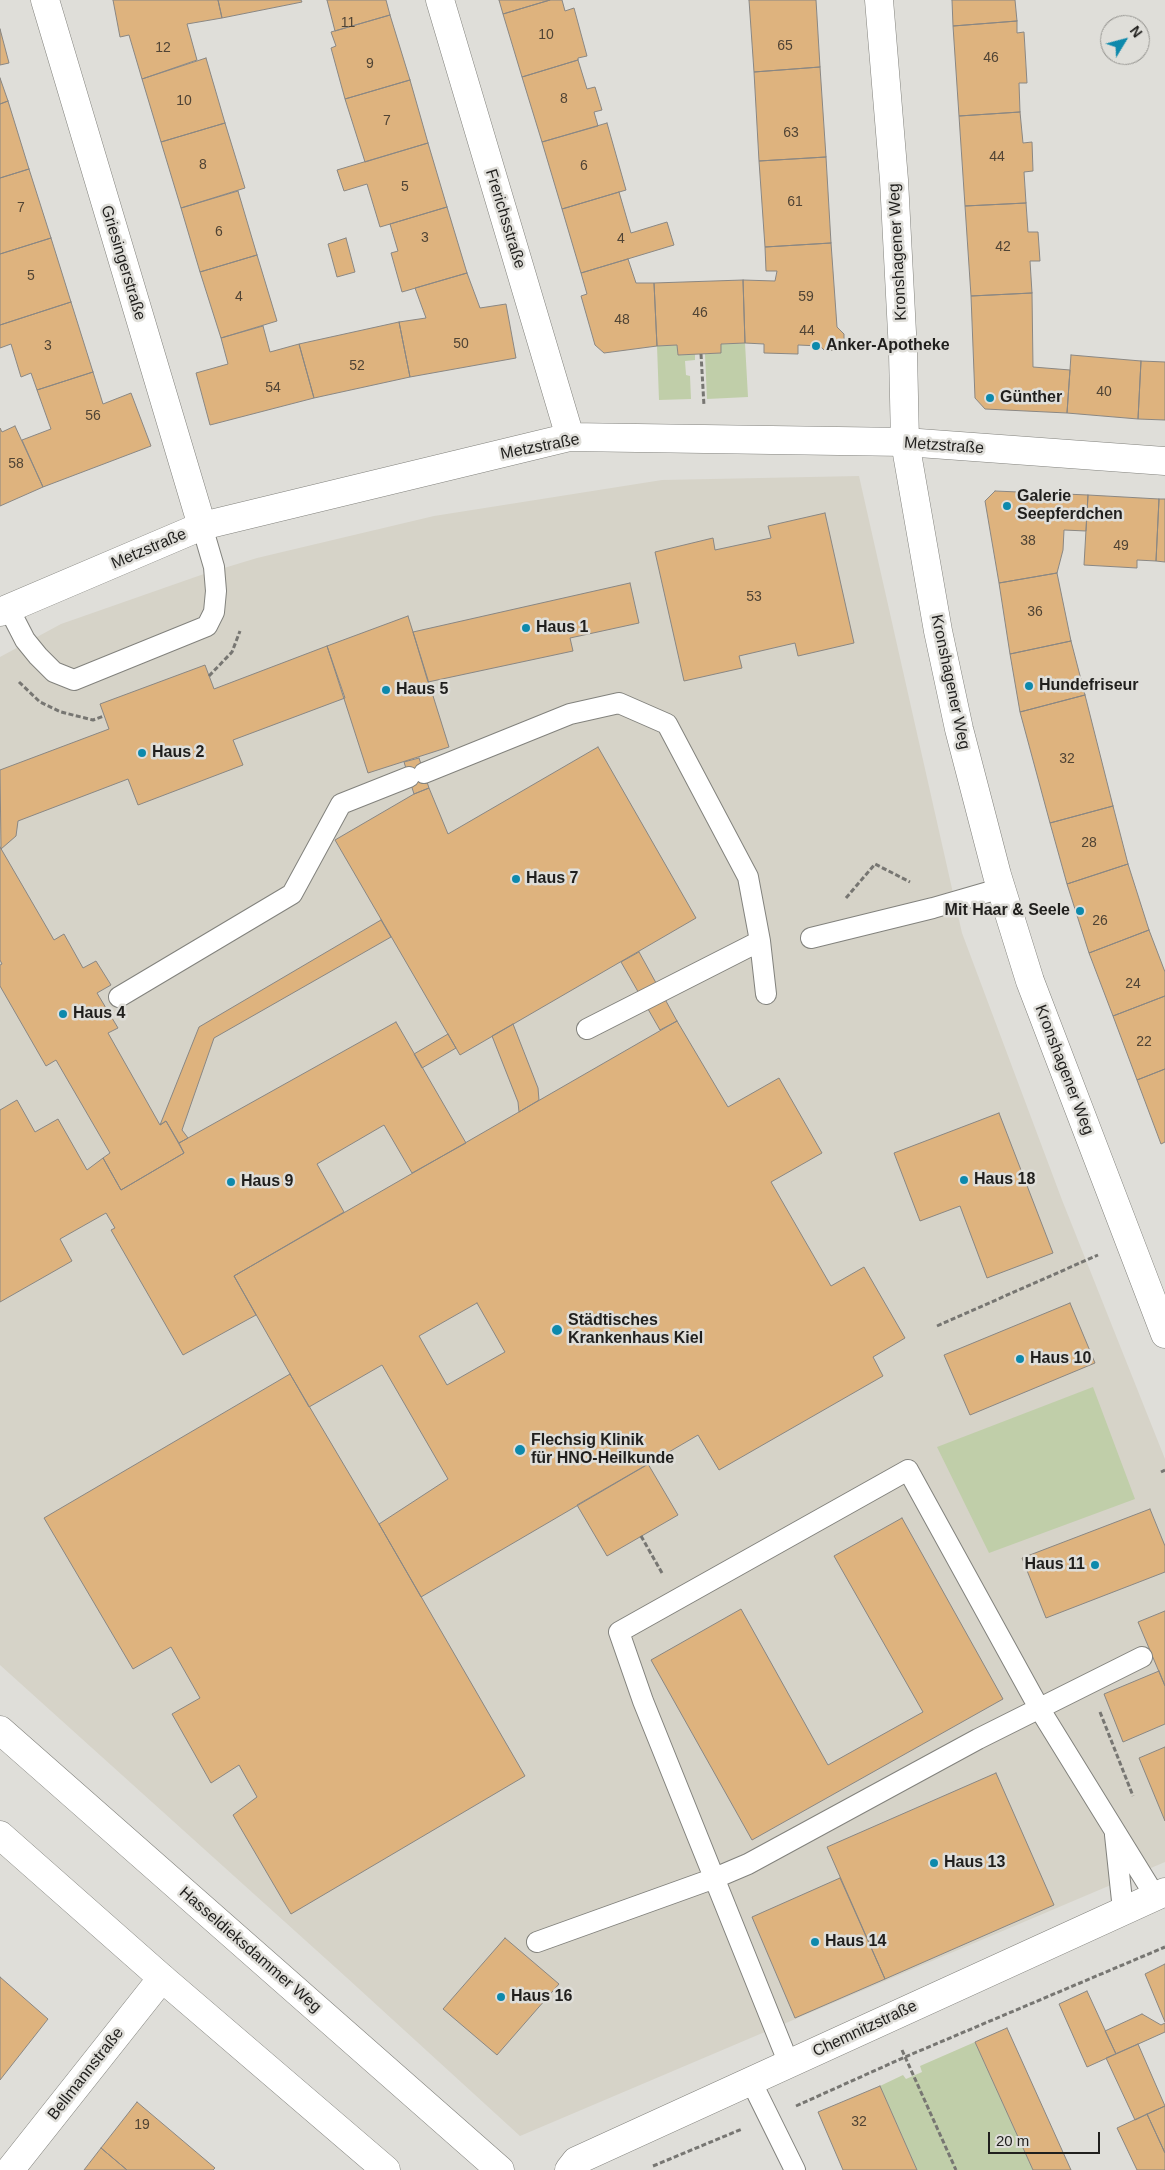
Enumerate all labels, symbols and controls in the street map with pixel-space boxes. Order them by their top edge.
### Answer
house number: 11 [341,15,355,31]
north arrow [1100,15,1150,65]
text: N [1127,23,1146,40]
house number: 10 [538,27,554,43]
house number: 65 [777,38,793,54]
house number: 12 [155,40,171,56]
house number: 46 [983,50,999,66]
house number: 9 [366,56,374,72]
house number: 8 [560,91,568,107]
house number: 10 [176,93,192,109]
house number: 7 [383,113,391,129]
house number: 63 [783,125,799,141]
house number: 44 [989,149,1005,165]
house number: 8 [199,157,207,173]
house number: 6 [580,158,588,174]
street label: Frerichsstraße [481,167,529,271]
house number: 5 [401,179,409,195]
street label: Kronshagener Weg [885,183,911,321]
house number: 61 [787,194,803,210]
house number: 7 [17,200,25,216]
street label: Griesingerstraße [96,203,150,323]
house number: 6 [215,224,223,240]
house number: 3 [421,230,429,246]
house number: 4 [617,231,625,247]
house number: 42 [995,239,1011,255]
house number: 5 [27,268,35,284]
house number: 4 [235,289,243,305]
house number: 59 [798,289,814,305]
house number: 46 [692,305,708,321]
house number: 48 [614,312,630,328]
house number: 44 [799,323,815,339]
house number: 50 [453,336,469,352]
place label: Anker-Apotheke [826,336,950,356]
house number: 3 [44,338,52,354]
marker: Anker-Apotheke [810,340,822,352]
house number: 52 [349,358,365,374]
house number: 54 [265,380,281,396]
house number: 40 [1096,384,1112,400]
place label: Günther [1000,388,1062,408]
marker: Günther [984,392,996,404]
house number: 56 [85,408,101,424]
street label: Metzstraße [499,430,581,464]
street label: Metzstraße [903,434,985,458]
house number: 58 [8,456,24,472]
place label: Galerie Seepferdchen [1017,487,1123,525]
marker: Galerie Seepferdchen [1001,500,1013,512]
street label: Metzstraße [108,525,190,573]
house number: 38 [1020,533,1036,549]
house number: 49 [1113,538,1129,554]
house number: 53 [746,589,762,605]
house number: 36 [1027,604,1043,620]
street label: Kronshagener Weg [926,613,974,751]
place label: Haus 1 [536,618,588,638]
marker: Haus 1 [520,622,532,634]
place label: Hundefriseur [1039,676,1139,696]
place label: Haus 5 [396,680,448,700]
marker: Hundefriseur [1023,680,1035,692]
marker: Haus 5 [380,684,392,696]
place label: Haus 2 [152,743,204,763]
marker: Haus 2 [136,747,148,759]
house number: 32 [1059,751,1075,767]
house number: 28 [1081,835,1097,851]
place label: Haus 7 [526,869,578,889]
marker: Haus 7 [510,873,522,885]
place label: Mit Haar & Seele [945,901,1070,921]
marker: Mit Haar & Seele [1074,905,1086,917]
house number: 26 [1092,913,1108,929]
house number: 24 [1125,976,1141,992]
street label: Kronshagener Weg [1030,1002,1098,1138]
place label: Haus 4 [73,1004,125,1024]
marker: Haus 4 [57,1008,69,1020]
house number: 22 [1136,1034,1152,1050]
place label: Haus 18 [974,1170,1035,1190]
place label: Haus 9 [241,1172,293,1192]
marker: Haus 18 [958,1174,970,1186]
marker: Haus 9 [225,1176,237,1188]
place label: Städtisches Krankenhaus Kiel [568,1311,703,1349]
marker: Städtisches Krankenhaus Kiel [550,1323,564,1337]
place label: Haus 10 [1030,1349,1091,1369]
marker: Haus 10 [1014,1353,1026,1365]
place label: Flechsig Klinik für HNO-Heilkunde [531,1431,674,1469]
marker: Flechsig Klinik für HNO-Heilkunde [513,1443,527,1457]
place label: Haus 11 [1025,1555,1085,1575]
marker: Haus 11 [1089,1559,1101,1571]
place label: Haus 13 [944,1853,1005,1873]
marker: Haus 13 [928,1857,940,1869]
street label: Hasseldieksdammer Weg [175,1883,325,2017]
place label: Haus 14 [825,1932,886,1952]
marker: Haus 14 [809,1936,821,1948]
place label: Haus 16 [511,1987,572,2007]
marker: Haus 16 [495,1991,507,2003]
street label: Chemnitzstraße [810,1996,920,2062]
street label: Bellmannstraße [44,2024,128,2124]
house number: 32 [851,2114,867,2130]
house number: 19 [134,2117,150,2133]
scale bar [990,2122,1102,2154]
text: 20 m [996,2132,1029,2149]

